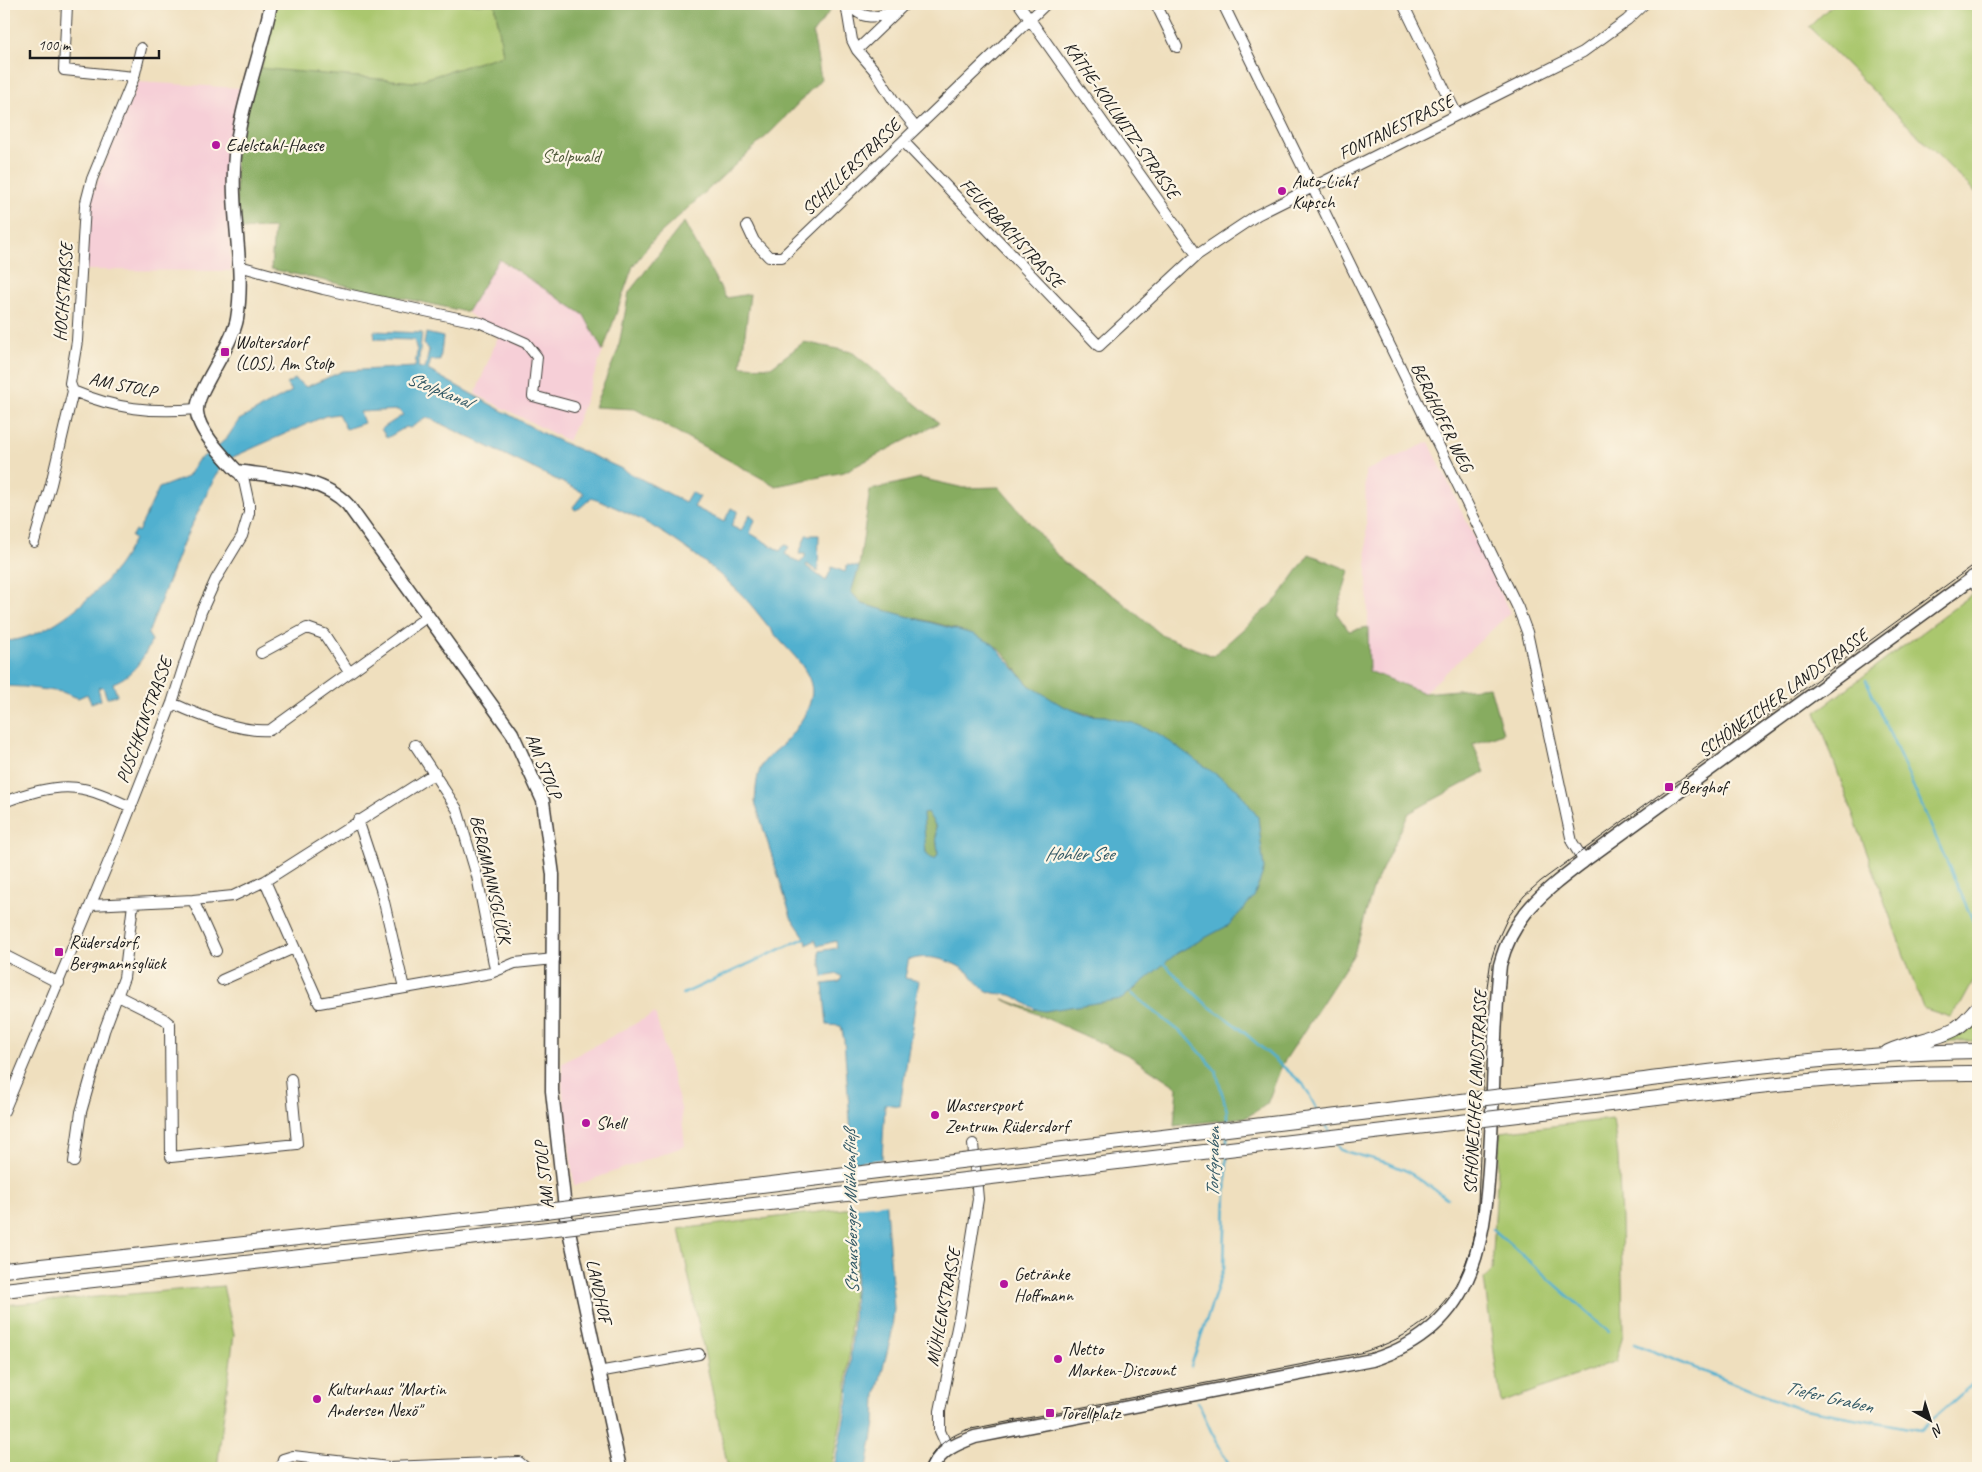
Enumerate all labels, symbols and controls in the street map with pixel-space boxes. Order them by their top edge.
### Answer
scale bar [30,28,159,60]
text: 100 m [38,36,72,55]
street label: KÄTHE-KOLLWITZ-STRASSE [1059,37,1186,205]
street label: FONTANESTRASSE [1335,89,1459,164]
street label: SCHILLERSTRASSE [797,113,907,220]
place label: Edelstahl-Haese [226,134,325,156]
marker: Edelstahl-Haese [210,139,222,151]
park label: Stolpwald [542,145,603,167]
place label: Auto-Licht Kupsch [1292,170,1360,213]
street label: FEUERBACHSTRASSE [955,173,1070,294]
marker: Auto-Licht Kupsch [1276,185,1288,197]
street label: HOCHSTRASSE [49,240,78,342]
place label: Woltersdorf (LOS), Am Stolp [235,331,335,374]
marker: Woltersdorf (LOS), Am Stolp [219,346,231,358]
street label: BERGHOFER WEG [1406,359,1479,477]
water label: Stolpkanal [403,366,480,416]
street label: AM STOLP [87,367,161,403]
street label: SCHÖNEICHER LANDSTRASSE [1694,623,1874,762]
street label: PUSCHKINSTRASSE [111,652,178,786]
street label: AM STOLP [521,730,568,804]
place label: Berghof [1679,776,1731,798]
marker: Berghof [1663,781,1675,793]
street label: BERGMANNSGLÜCK [466,813,517,948]
water label: Hohler See [1045,842,1116,866]
place label: Rüdersdorf, Bergmannsglück [69,931,167,974]
marker: Rüdersdorf, Bergmannsglück [53,946,65,958]
street label: SCHÖNEICHER LANDSTRASSE [1459,987,1491,1195]
place label: Wassersport Zentrum Rüdersdorf [945,1094,1073,1137]
marker: Wassersport Zentrum Rüdersdorf [929,1109,941,1121]
place label: Shell [596,1112,628,1134]
marker: Shell [580,1117,592,1129]
water label: Torfgraben [1200,1124,1226,1197]
water label: Strausberger Mühlenfließ [837,1125,864,1294]
street label: AM STOLP [529,1137,559,1210]
street label: MÜHLENSTRASSE [921,1244,966,1368]
street label: LANDHOF [582,1257,617,1329]
place label: Getränke Hoffmann [1014,1263,1074,1306]
marker: Getränke Hoffmann [998,1278,1010,1290]
place label: Netto Marken-Discount [1068,1338,1177,1381]
marker: Netto Marken-Discount [1052,1353,1064,1365]
water label: Tiefer Graben [1783,1375,1876,1419]
place label: Kulturhaus "Martin Andersen Nexö" [327,1378,447,1421]
marker: Kulturhaus "Martin Andersen Nexö" [311,1393,323,1405]
north arrow [1904,1394,1954,1444]
place label: Torellplatz [1060,1402,1123,1424]
marker: Torellplatz [1044,1407,1056,1419]
text: N [1927,1420,1947,1441]

